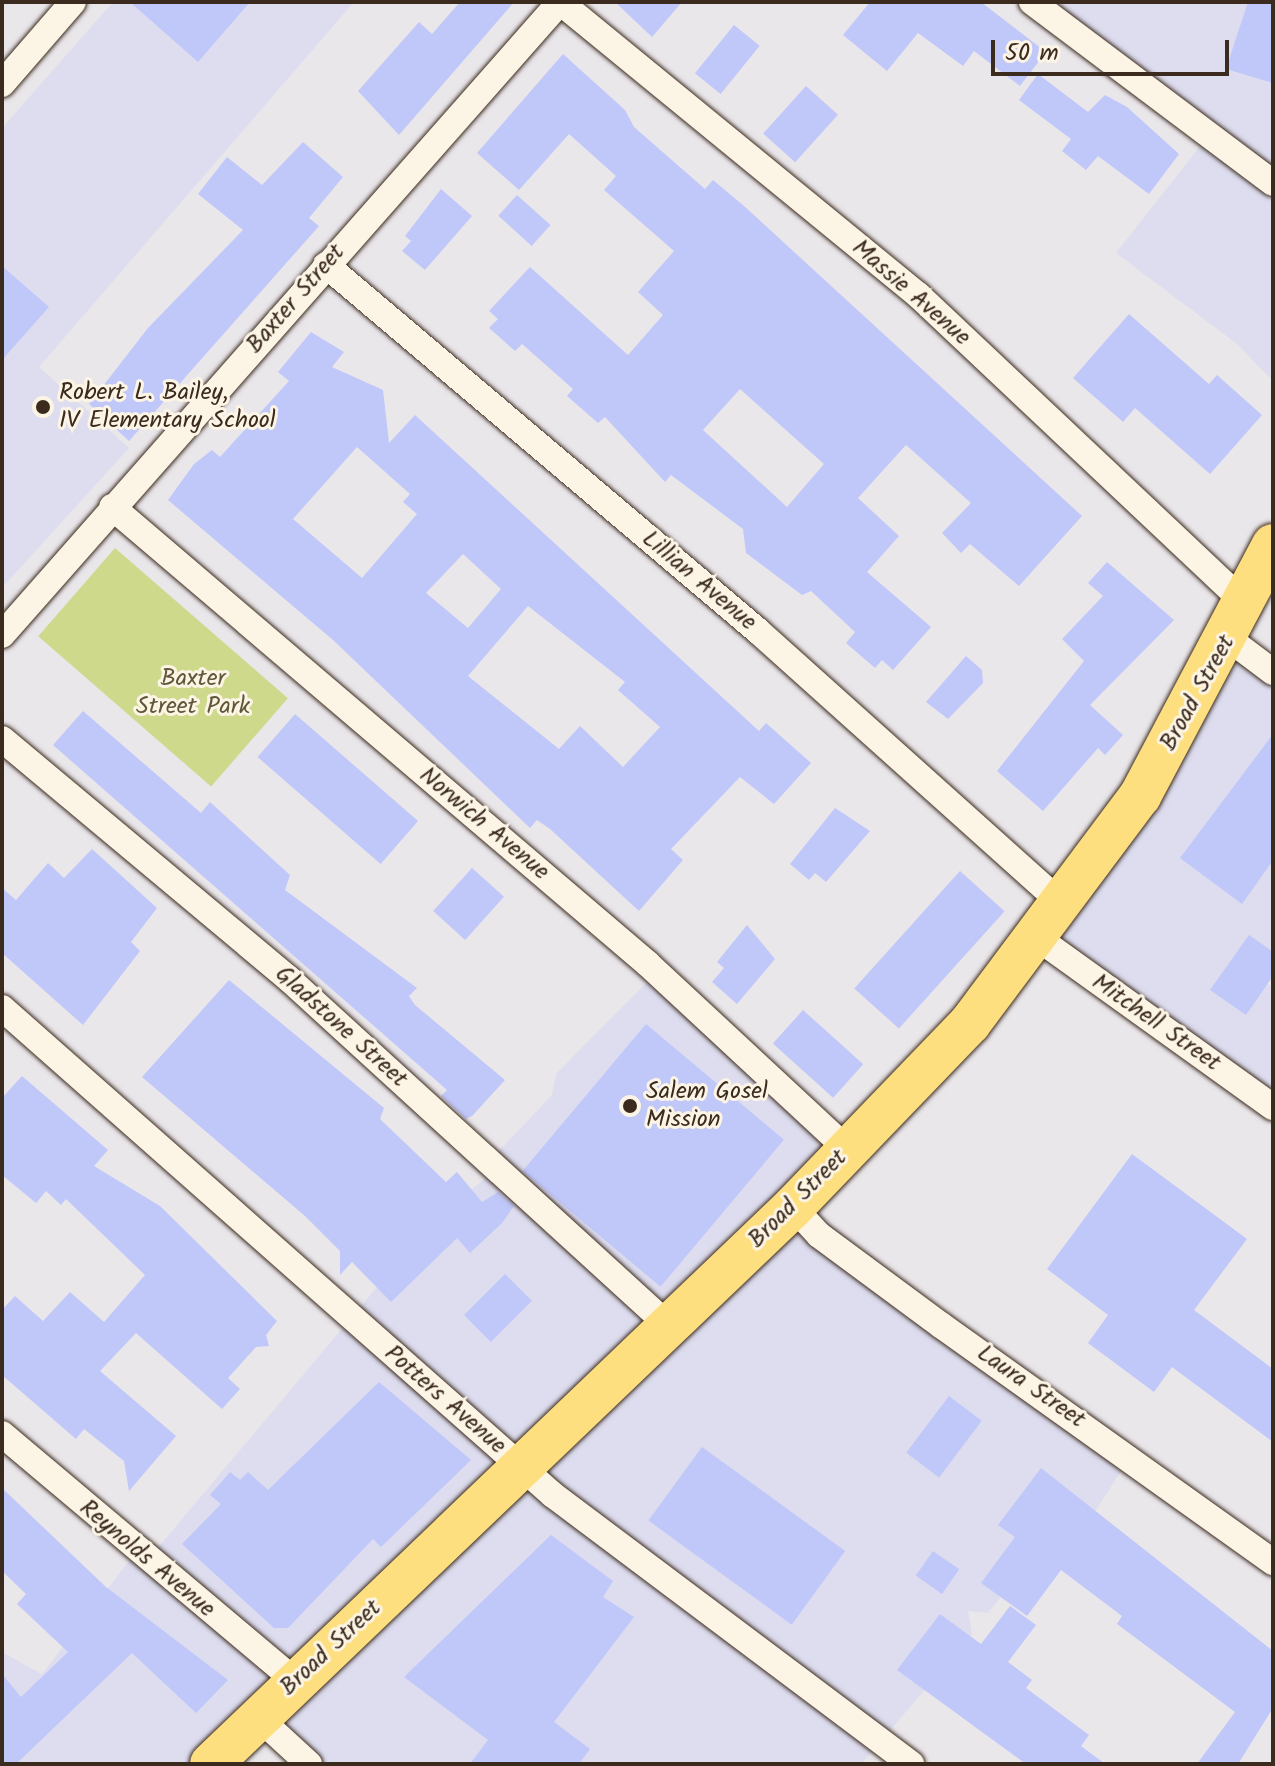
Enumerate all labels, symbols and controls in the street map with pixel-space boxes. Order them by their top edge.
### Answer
scale bar [995,24,1233,74]
text: 50 m [1005,34,1059,73]
street label: Massie Avenue [846,234,976,352]
street label: Baxter Street [241,238,351,360]
place label: Robert L. Bailey, IV Elementary School [59,379,276,435]
marker: Robert L. Bailey, IV Elementary School [34,398,52,416]
street label: Lillian Avenue [636,525,762,637]
street label: Broad Street [1154,630,1242,756]
park label: Baxter Street Park [136,665,250,721]
street label: Norwich Avenue [413,761,555,887]
street label: Gladstone Street [269,960,413,1094]
street label: Mitchell Street [1086,968,1226,1078]
place label: Salem Gosel Mission [646,1078,768,1134]
marker: Salem Gosel Mission [621,1097,639,1115]
street label: Broad Street [743,1144,853,1254]
street label: Potters Avenue [378,1339,512,1461]
street label: Laura Street [971,1339,1091,1435]
street label: Reynolds Avenue [73,1494,221,1624]
street label: Broad Street [274,1594,388,1702]

